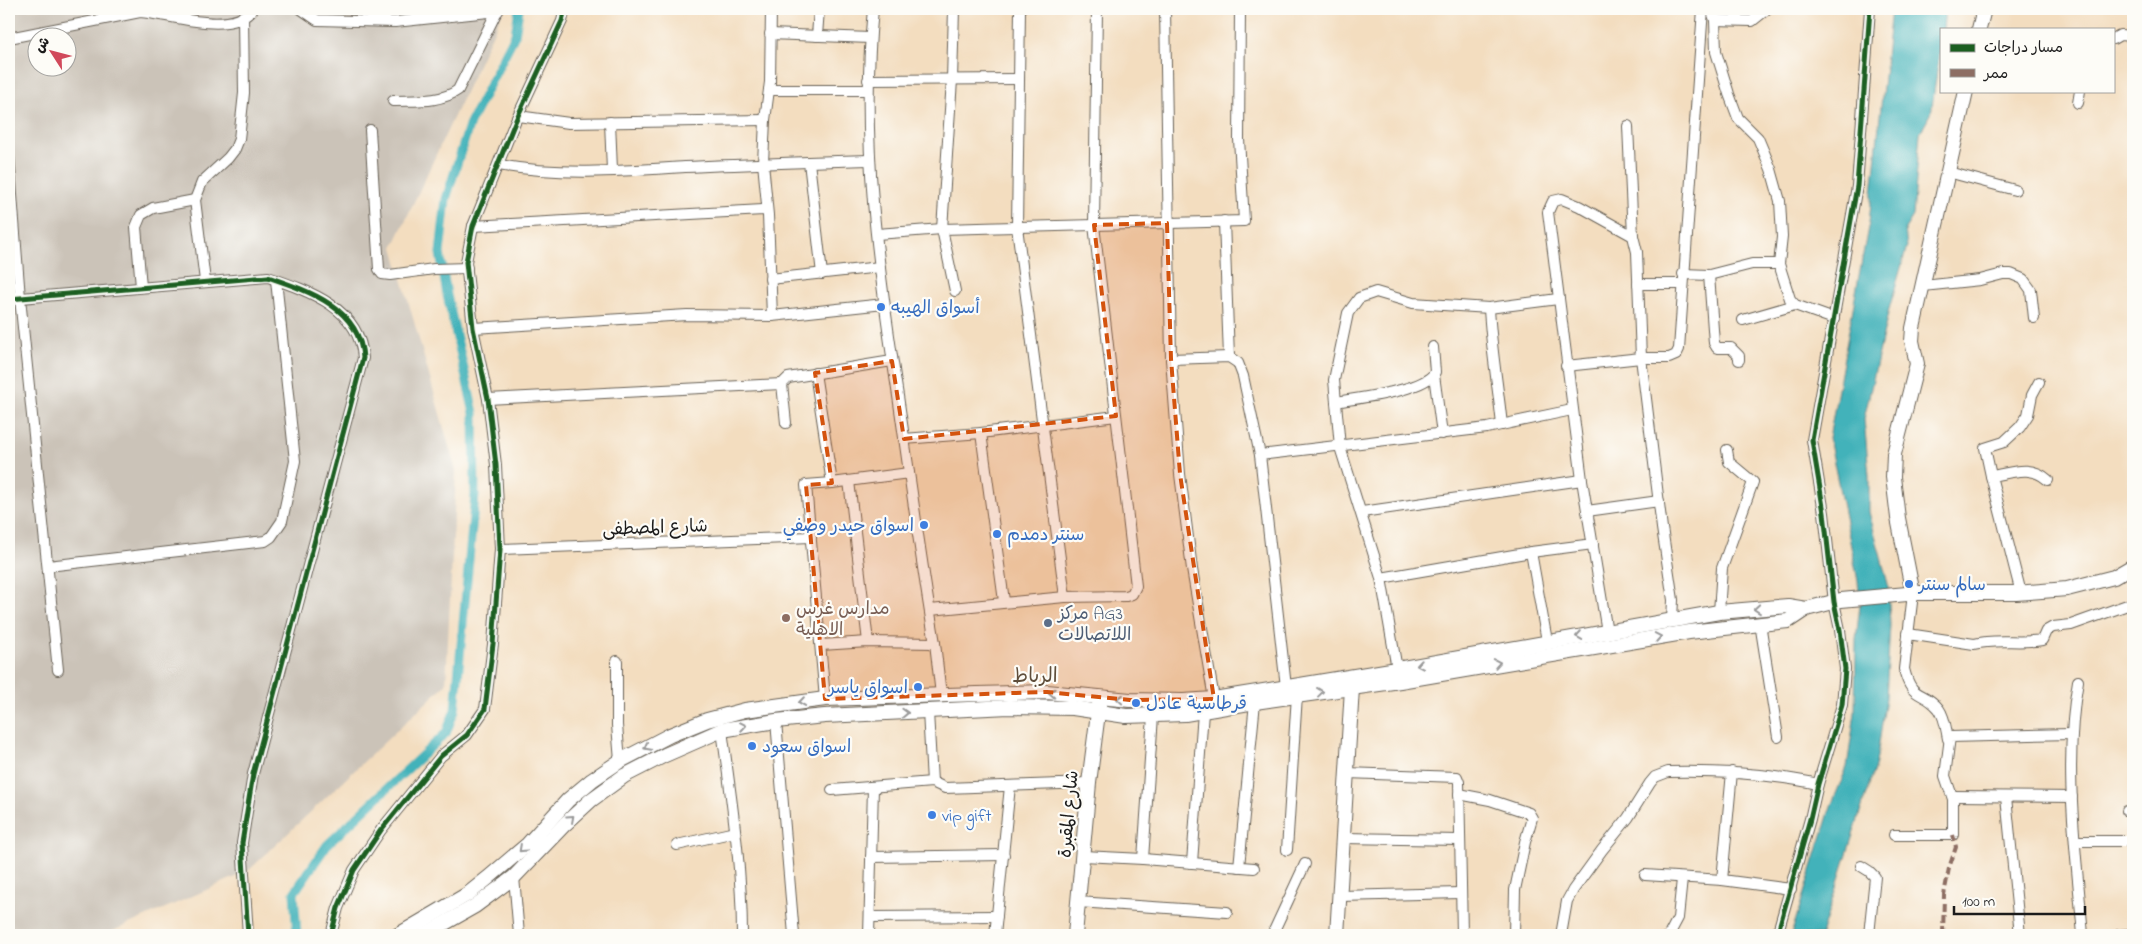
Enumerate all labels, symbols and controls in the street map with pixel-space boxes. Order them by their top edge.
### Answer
north arrow [28,28,78,78]
legend [1940,28,2114,92]
text: ش [30,33,56,58]
text: مسار دراجات [1984,37,2063,59]
text: ممر [1982,63,2008,85]
place label: أسواق الهيبه [891,296,980,322]
marker: أسواق الهيبه [875,301,887,313]
street label: شارع المصطفى [602,514,708,544]
place label: اسواق حيدر وصفي [783,514,914,541]
marker: اسواق حيدر وصفي [918,519,930,531]
place label: سنتر دمدم [1007,523,1084,549]
marker: سنتر دمدم [991,528,1003,540]
place label: سالم سنتر [1917,573,1986,599]
marker: سالم سنتر [1903,578,1915,590]
place label: مدارس غرس الاهلية [796,597,890,644]
place label: مركز AG3 اللاتصالات [1056,602,1131,649]
one-way arrow [1753,603,1761,614]
marker: مدارس غرس الاهلية [780,612,792,624]
marker: مركز AG3 اللاتصالات [1042,617,1054,629]
one-way arrow [1575,631,1584,641]
one-way arrow [1654,632,1662,643]
one-way arrow [1415,659,1424,669]
one-way arrow [1493,659,1502,669]
district label: الرباط [1012,663,1058,692]
place label: اسواق ياسر [826,676,908,702]
marker: اسواق ياسر [912,681,924,693]
one-way arrow [1047,687,1055,698]
one-way arrow [1316,687,1324,698]
place label: قرطاسية عادل [1146,692,1247,718]
one-way arrow [1116,694,1124,705]
one-way arrow [798,696,806,707]
marker: قرطاسية عادل [1130,697,1142,709]
one-way arrow [901,708,909,718]
one-way arrow [739,722,747,732]
place label: اسواق سعود [762,735,851,761]
marker: اسواق سعود [746,740,758,752]
one-way arrow [643,741,652,751]
street label: شارع المقبرة [1053,769,1087,859]
place label: vip gift [942,804,992,831]
marker: vip gift [926,809,938,821]
one-way arrow [565,815,574,824]
one-way arrow [519,843,528,852]
scale bar [1954,884,2086,916]
text: 100 m [1962,891,1995,913]

